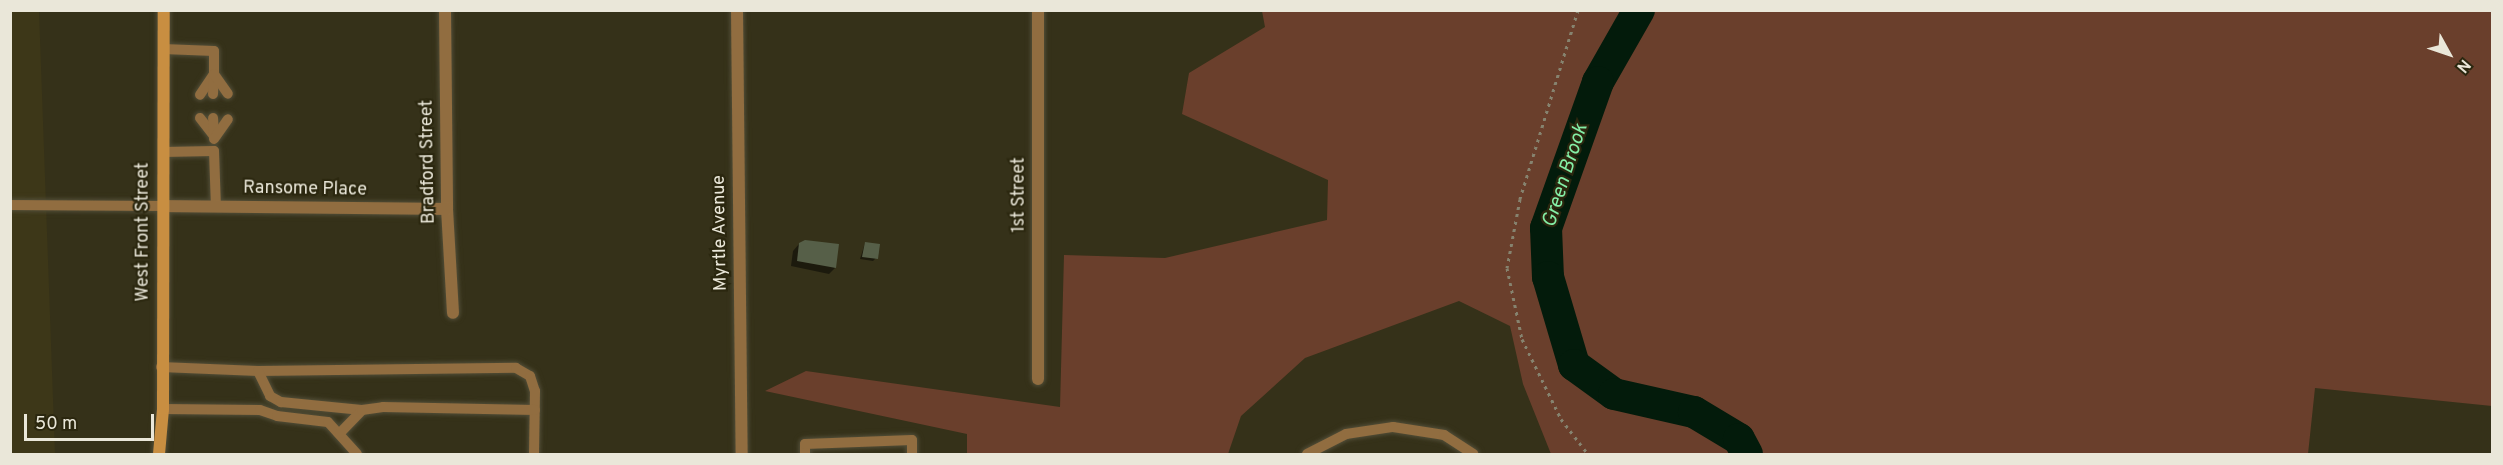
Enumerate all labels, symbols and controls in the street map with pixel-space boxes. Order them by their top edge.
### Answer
north arrow [2419,24,2479,84]
text: N [2451,55,2474,76]
street label: Bradford Street [417,100,441,224]
water label: Green Brook [1538,121,1594,231]
street label: 1st Street [1009,157,1031,233]
street label: West Front Street [133,162,155,302]
street label: Myrtle Avenue [709,174,733,292]
street label: Ransome Place [243,178,367,202]
scale bar [27,402,158,440]
text: 50 m [35,413,77,436]

